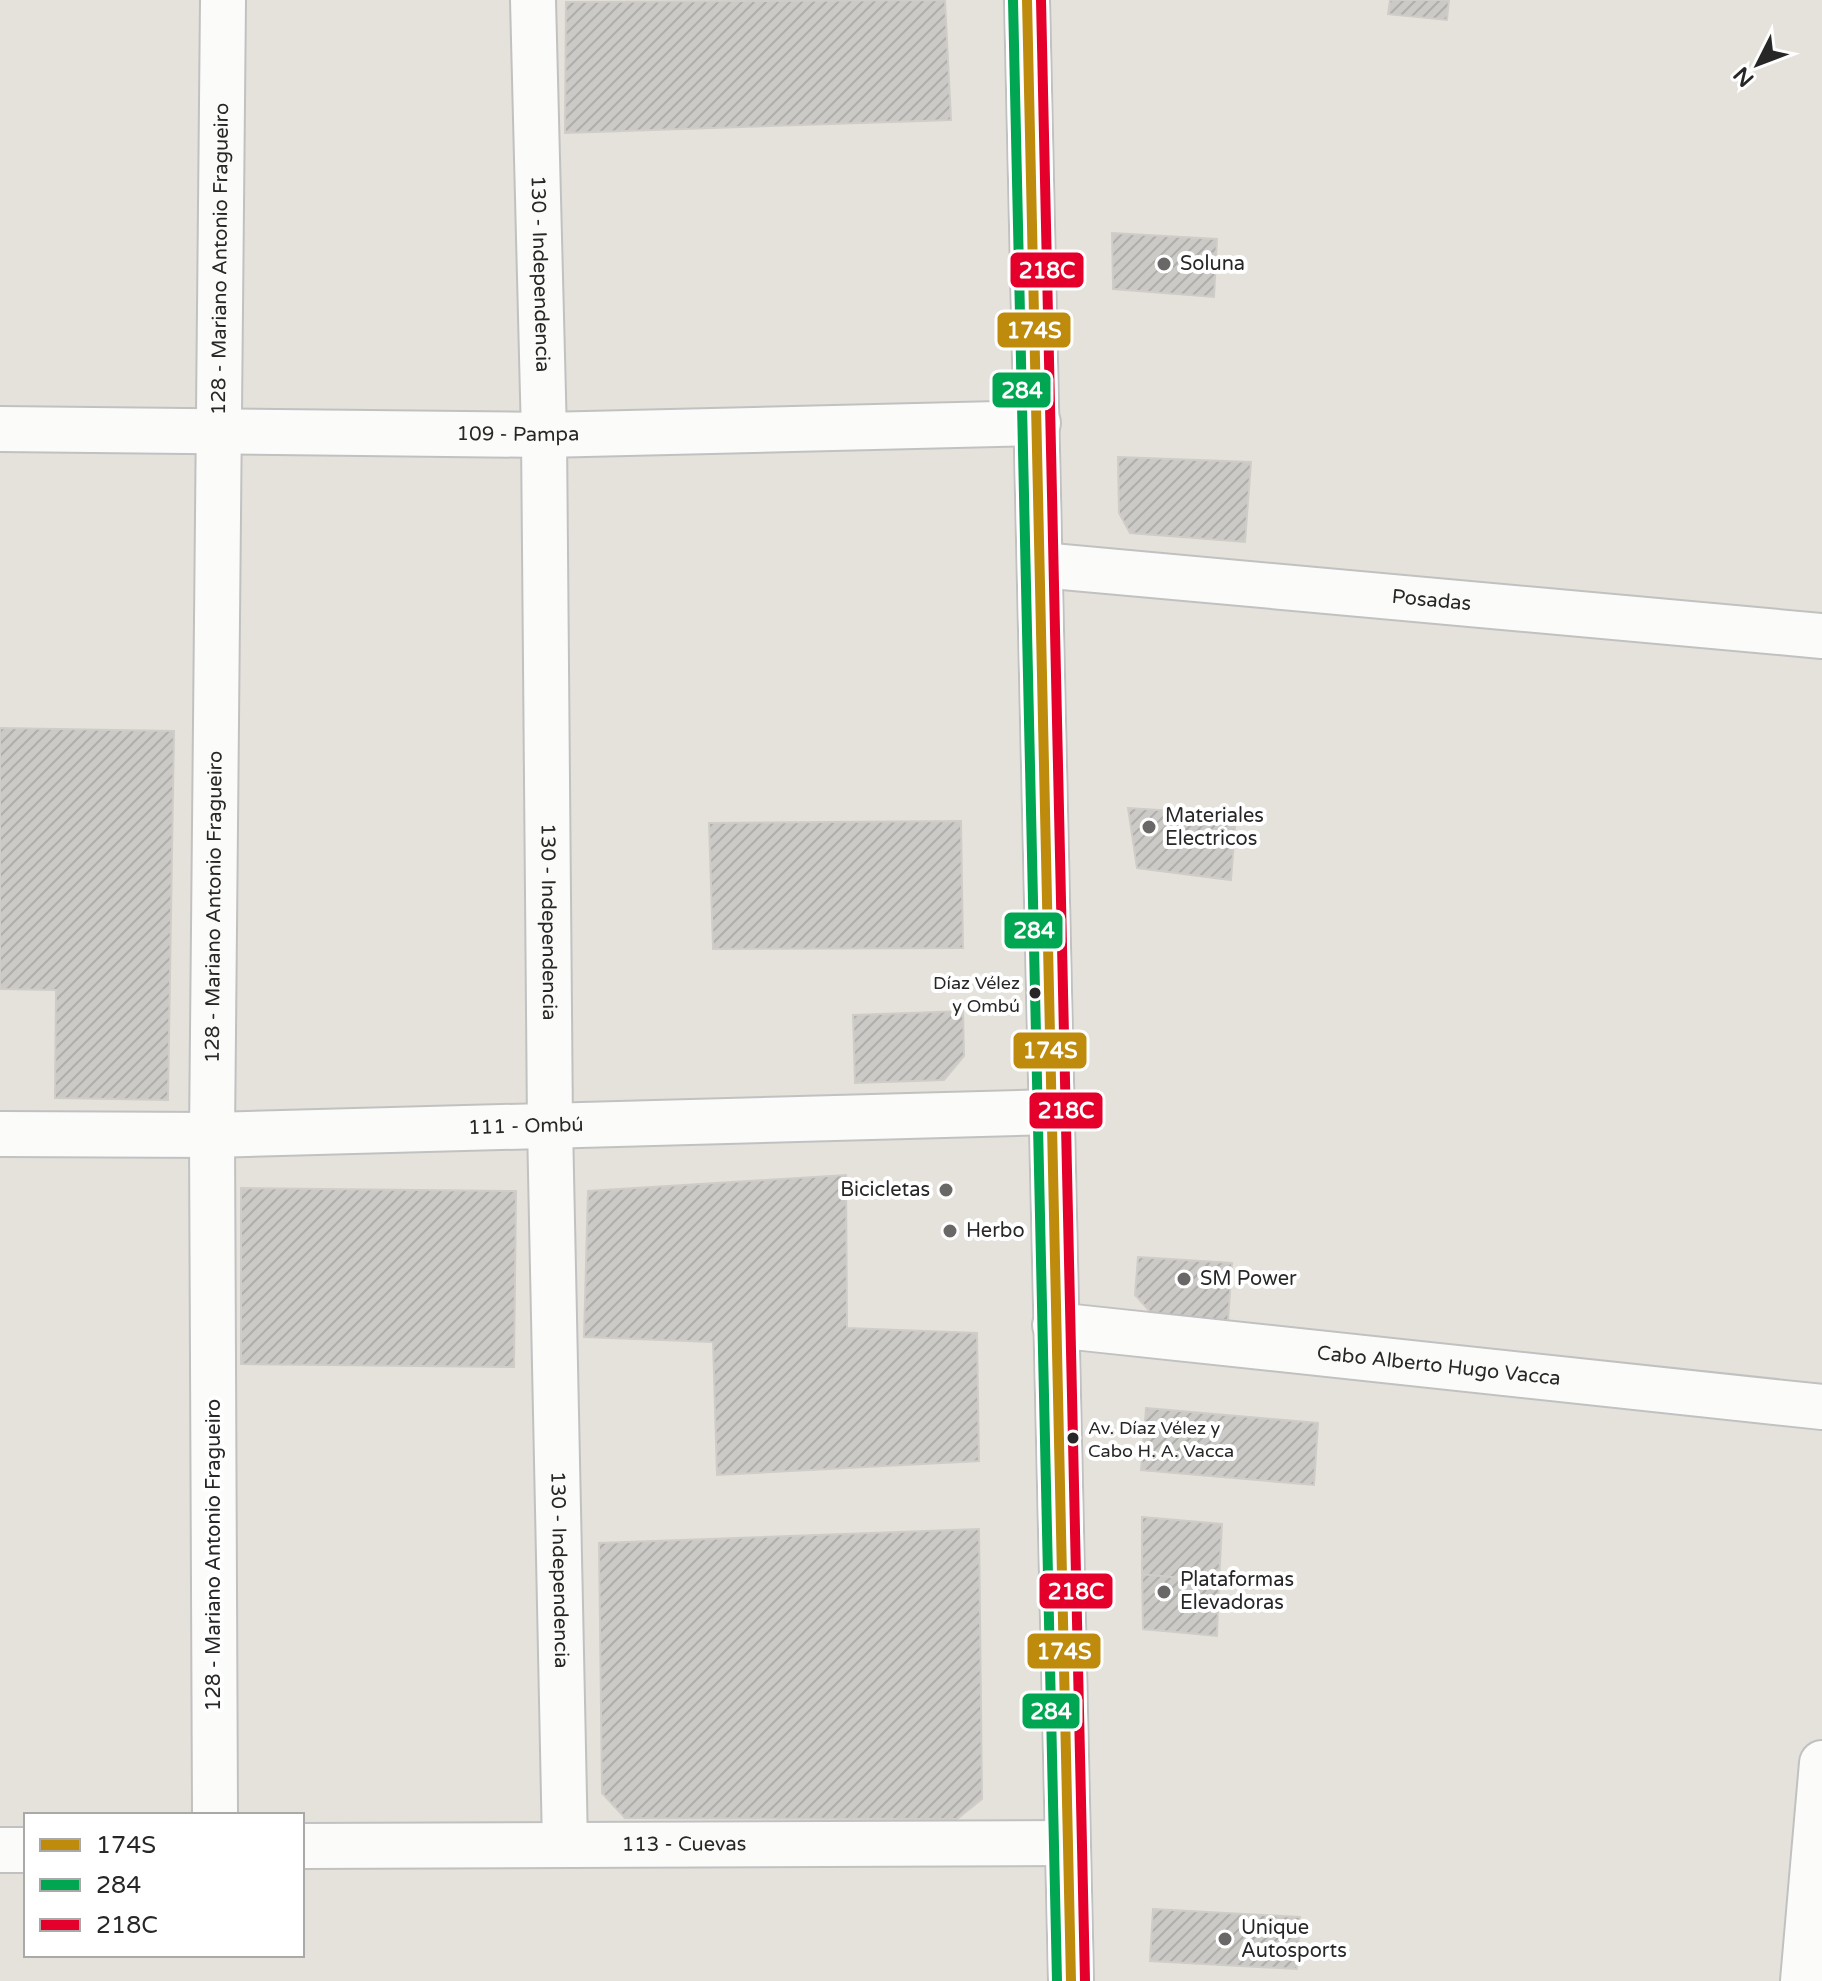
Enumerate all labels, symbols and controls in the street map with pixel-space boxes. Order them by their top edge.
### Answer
north arrow [1718,24,1798,104]
text: N [1728,61,1759,92]
street label: 128 - Mariano Antonio Fragueiro [207,103,234,415]
street label: 130 - Independencia [525,175,554,373]
line badge: 218C [1009,251,1085,289]
place label: Soluna [1180,252,1245,276]
marker: Soluna [1155,255,1173,273]
text: 218C [1019,258,1075,284]
line badge: 174S [996,311,1072,349]
text: 174S [1006,318,1062,344]
line badge: 284 [991,371,1052,409]
text: 284 [1001,378,1043,404]
street label: 109 - Pampa [456,422,580,447]
street label: Posadas [1391,585,1472,616]
street label: 128 - Mariano Antonio Fragueiro [201,751,228,1063]
place label: Materiales Electricos [1165,804,1264,851]
marker: Materiales Electricos [1140,818,1158,836]
street label: 130 - Independencia [535,823,561,1020]
line badge: 284 [1003,911,1064,950]
text: 284 [1013,918,1055,944]
place label: Díaz Vélez y Ombú [933,972,1020,1017]
marker: Díaz Vélez y Ombú [1027,985,1043,1001]
line badge: 174S [1012,1031,1088,1070]
text: 174S [1022,1038,1078,1064]
line badge: 218C [1028,1091,1104,1130]
text: 218C [1038,1098,1094,1124]
street label: 111 - Ombú [468,1113,584,1140]
place label: Bicicletas [840,1178,930,1202]
marker: Bicicletas [937,1181,955,1199]
place label: Herbo [966,1219,1025,1243]
marker: Herbo [941,1222,959,1240]
place label: SM Power [1200,1267,1297,1291]
marker: SM Power [1175,1270,1193,1288]
street label: Cabo Alberto Hugo Vacca [1316,1341,1562,1391]
street label: 128 - Mariano Antonio Fragueiro [202,1399,226,1711]
place label: Av. Díaz Vélez y Cabo H. A. Vacca [1088,1417,1234,1462]
marker: Av. Díaz Vélez y Cabo H. A. Vacca [1065,1430,1081,1446]
street label: 130 - Independencia [545,1471,573,1669]
place label: Plataformas Elevadoras [1180,1568,1294,1615]
line badge: 218C [1038,1572,1114,1610]
text: 218C [1048,1579,1104,1605]
marker: Plataformas Elevadoras [1155,1583,1173,1601]
line badge: 174S [1026,1632,1102,1670]
text: 174S [1036,1639,1092,1665]
line badge: 284 [1021,1692,1081,1730]
text: 284 [1030,1699,1072,1725]
legend [24,1813,304,1957]
text: 174S [96,1831,156,1860]
street label: 113 - Cuevas [622,1832,746,1857]
text: 284 [96,1871,141,1900]
text: 218C [96,1911,158,1940]
place label: Unique Autosports [1241,1916,1347,1963]
marker: Unique Autosports [1216,1930,1234,1948]

